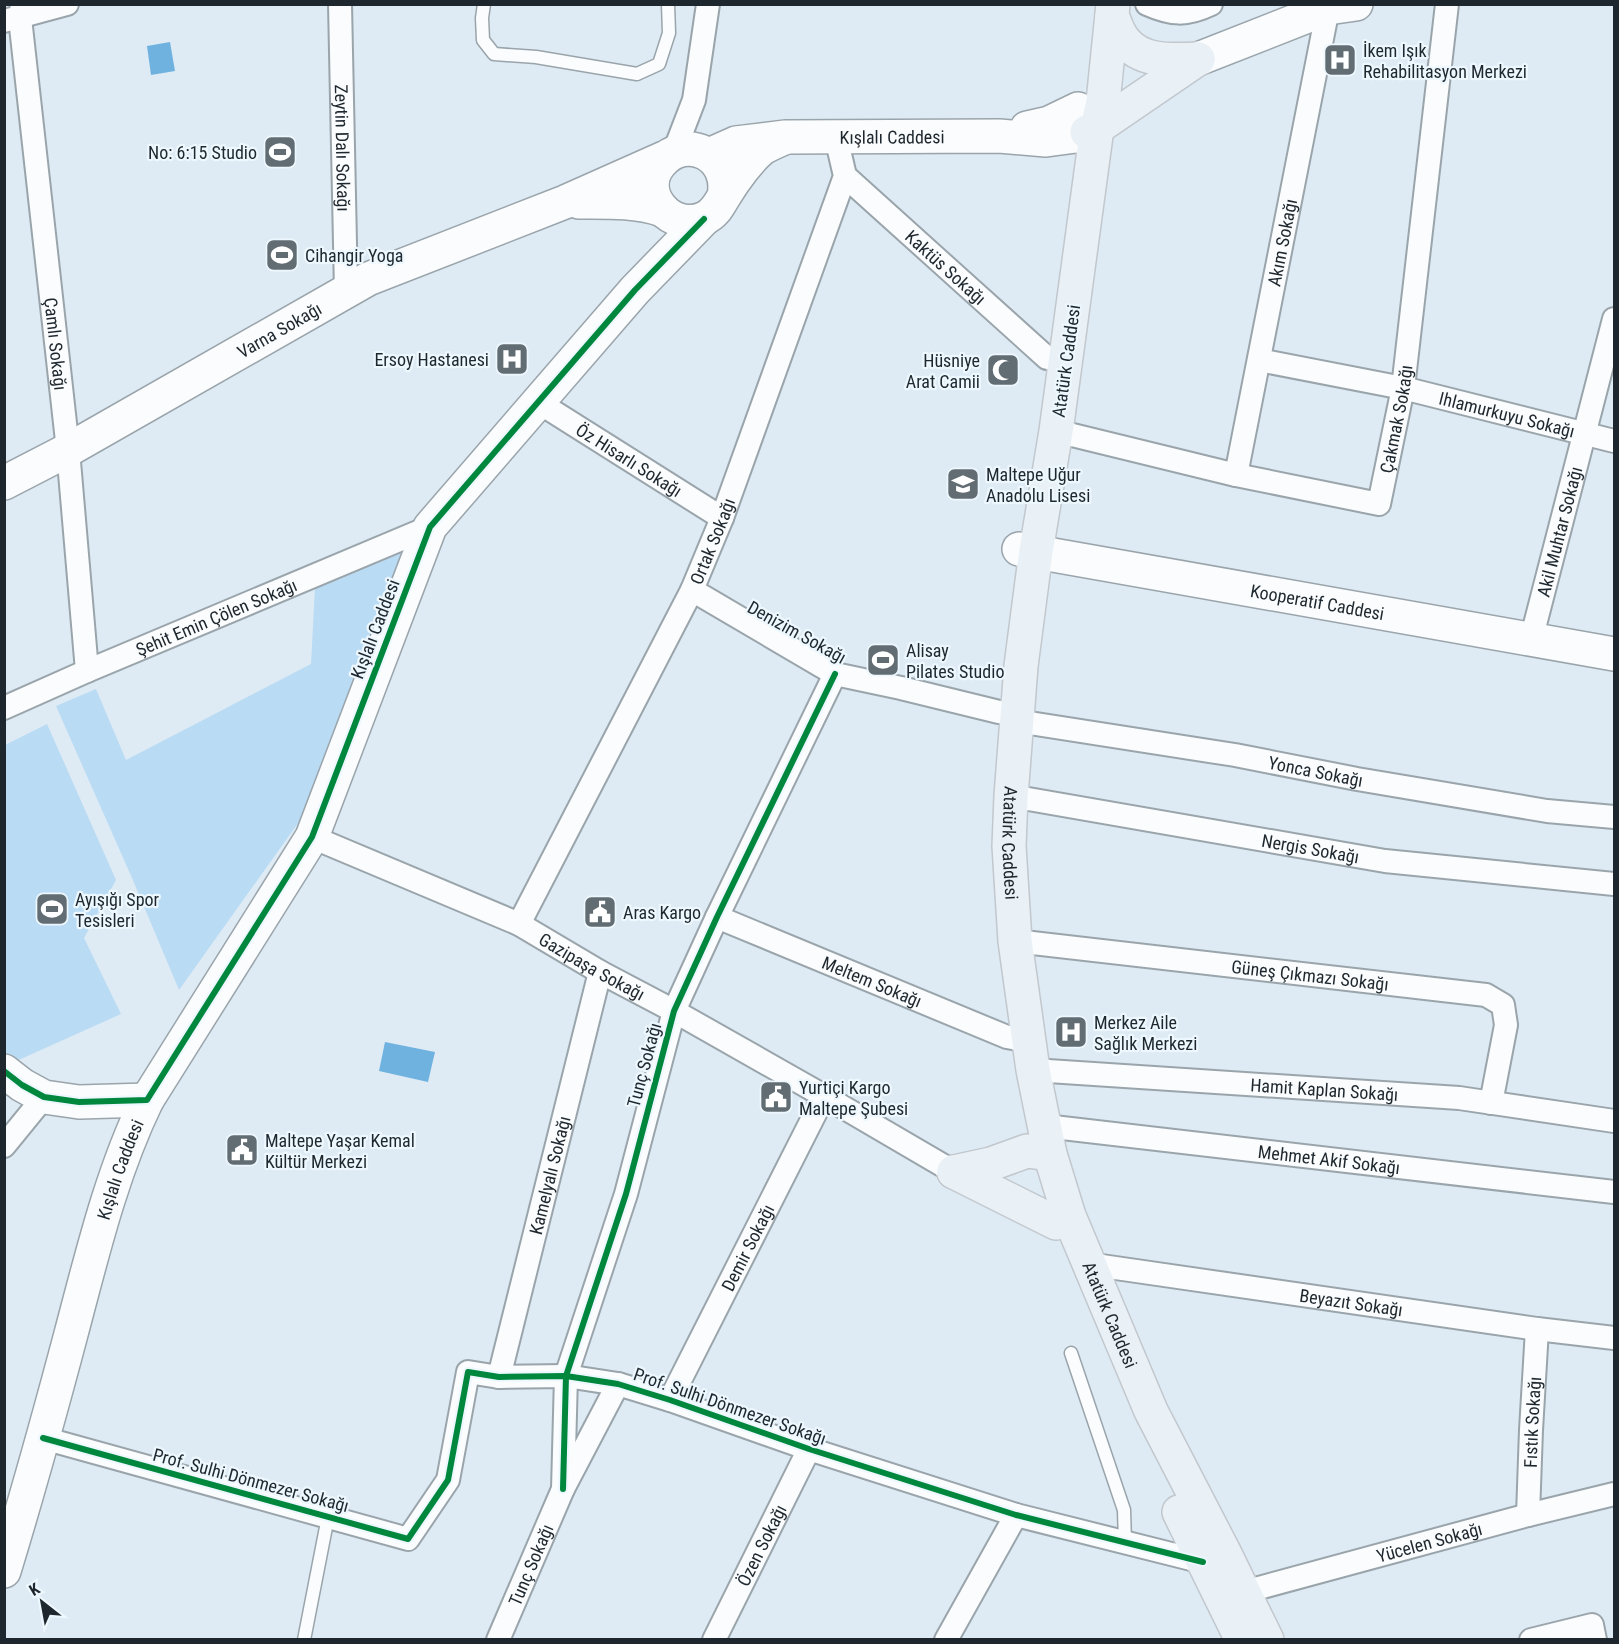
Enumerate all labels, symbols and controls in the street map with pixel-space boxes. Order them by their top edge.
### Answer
place label: İkem Işık Rehabilitasyon Merkezi [1363,40,1527,82]
hospital icon: İkem Işık Rehabilitasyon Merkezi [1322,42,1358,78]
street label: Zeytin Dalı Sokağı [331,84,355,212]
street label: Kışlalı Caddesi [839,126,945,147]
sports icon: No: 6:15 Studio [262,134,298,170]
place label: No: 6:15 Studio [148,142,257,163]
street label: Akım Sokağı [1263,197,1301,288]
street label: Kaktüs Sokağı [901,225,991,309]
sports icon: Cihangir Yoga [264,237,300,273]
place label: Cihangir Yoga [305,245,403,266]
street label: Çamlı Sokağı [41,296,72,391]
street label: Varna Sokağı [233,297,325,362]
street label: Atatürk Caddesi [1048,303,1084,419]
hospital icon: Ersoy Hastanesi [494,341,530,377]
place label: Ersoy Hastanesi [374,349,489,370]
place label: Hüsniye Arat Camii [906,350,980,392]
mosque icon: Hüsniye Arat Camii [985,352,1021,388]
street label: Çakmak Sokağı [1375,364,1416,475]
street label: Ihlamurkuyu Sokağı [1437,387,1577,441]
street label: Öz Hisarlı Sokağı [572,418,686,501]
place label: Maltepe Uğur Anadolu Lisesi [986,464,1090,506]
street label: Akil Muhtar Sokağı [1532,464,1586,599]
school or university icon: Maltepe Uğur Anadolu Lisesi [945,466,981,502]
street label: Ortak Sokağı [685,495,739,587]
street label: Şehit Emin Çölen Sokağı [133,574,300,660]
street label: Kışlalı Caddesi [346,576,404,682]
street label: Kooperatif Caddesi [1249,580,1386,624]
street label: Denizim Sokağı [744,596,850,668]
place label: Alisay Pilates Studio [906,640,1004,682]
sports icon: Alisay Pilates Studio [865,642,901,678]
street label: Yonca Sokağı [1267,751,1365,790]
street label: Atatürk Caddesi [998,786,1023,900]
street label: Nergis Sokağı [1260,829,1361,867]
place label: Ayışığı Spor Tesisleri [75,889,160,931]
sports icon: Ayışığı Spor Tesisleri [34,891,70,927]
public building icon: Aras Kargo [582,894,618,930]
place label: Aras Kargo [623,902,701,923]
street label: Gazipaşa Sokağı [536,928,649,1004]
street label: Meltem Sokağı [819,951,925,1011]
street label: Güneş Çıkmazı Sokağı [1230,955,1390,994]
place label: Merkez Aile Sağlık Merkezi [1094,1012,1197,1054]
hospital icon: Merkez Aile Sağlık Merkezi [1053,1014,1089,1050]
street label: Tunç Sokağı [623,1020,665,1110]
street label: Hamit Kaplan Sokağı [1250,1074,1399,1104]
place label: Yurtiçi Kargo Maltepe Şubesi [799,1077,908,1119]
public building icon: Yurtiçi Kargo Maltepe Şubesi [758,1079,794,1115]
street label: Kamelyalı Sokağı [524,1114,574,1237]
street label: Kışlalı Caddesi [92,1116,147,1222]
place label: Maltepe Yaşar Kemal Kültür Merkezi [265,1130,415,1172]
public building icon: Maltepe Yaşar Kemal Kültür Merkezi [224,1132,260,1168]
street label: Mehmet Akif Sokağı [1257,1140,1401,1178]
street label: Demir Sokağı [717,1201,778,1294]
street label: Atatürk Caddesi [1079,1258,1142,1371]
street label: Beyazıt Sokağı [1298,1284,1404,1320]
street label: Prof. Sulhi Dönmezer Sokağı [631,1363,829,1449]
street label: Fıstık Sokağı [1519,1376,1545,1468]
street label: Prof. Sulhi Dönmezer Sokağı [151,1444,351,1516]
street label: Özen Sokağı [732,1501,790,1589]
street label: Yücelen Sokağı [1374,1517,1484,1566]
street label: Tunç Sokağı [504,1521,557,1609]
north arrow [12,1572,72,1632]
text: K [26,1579,43,1600]

